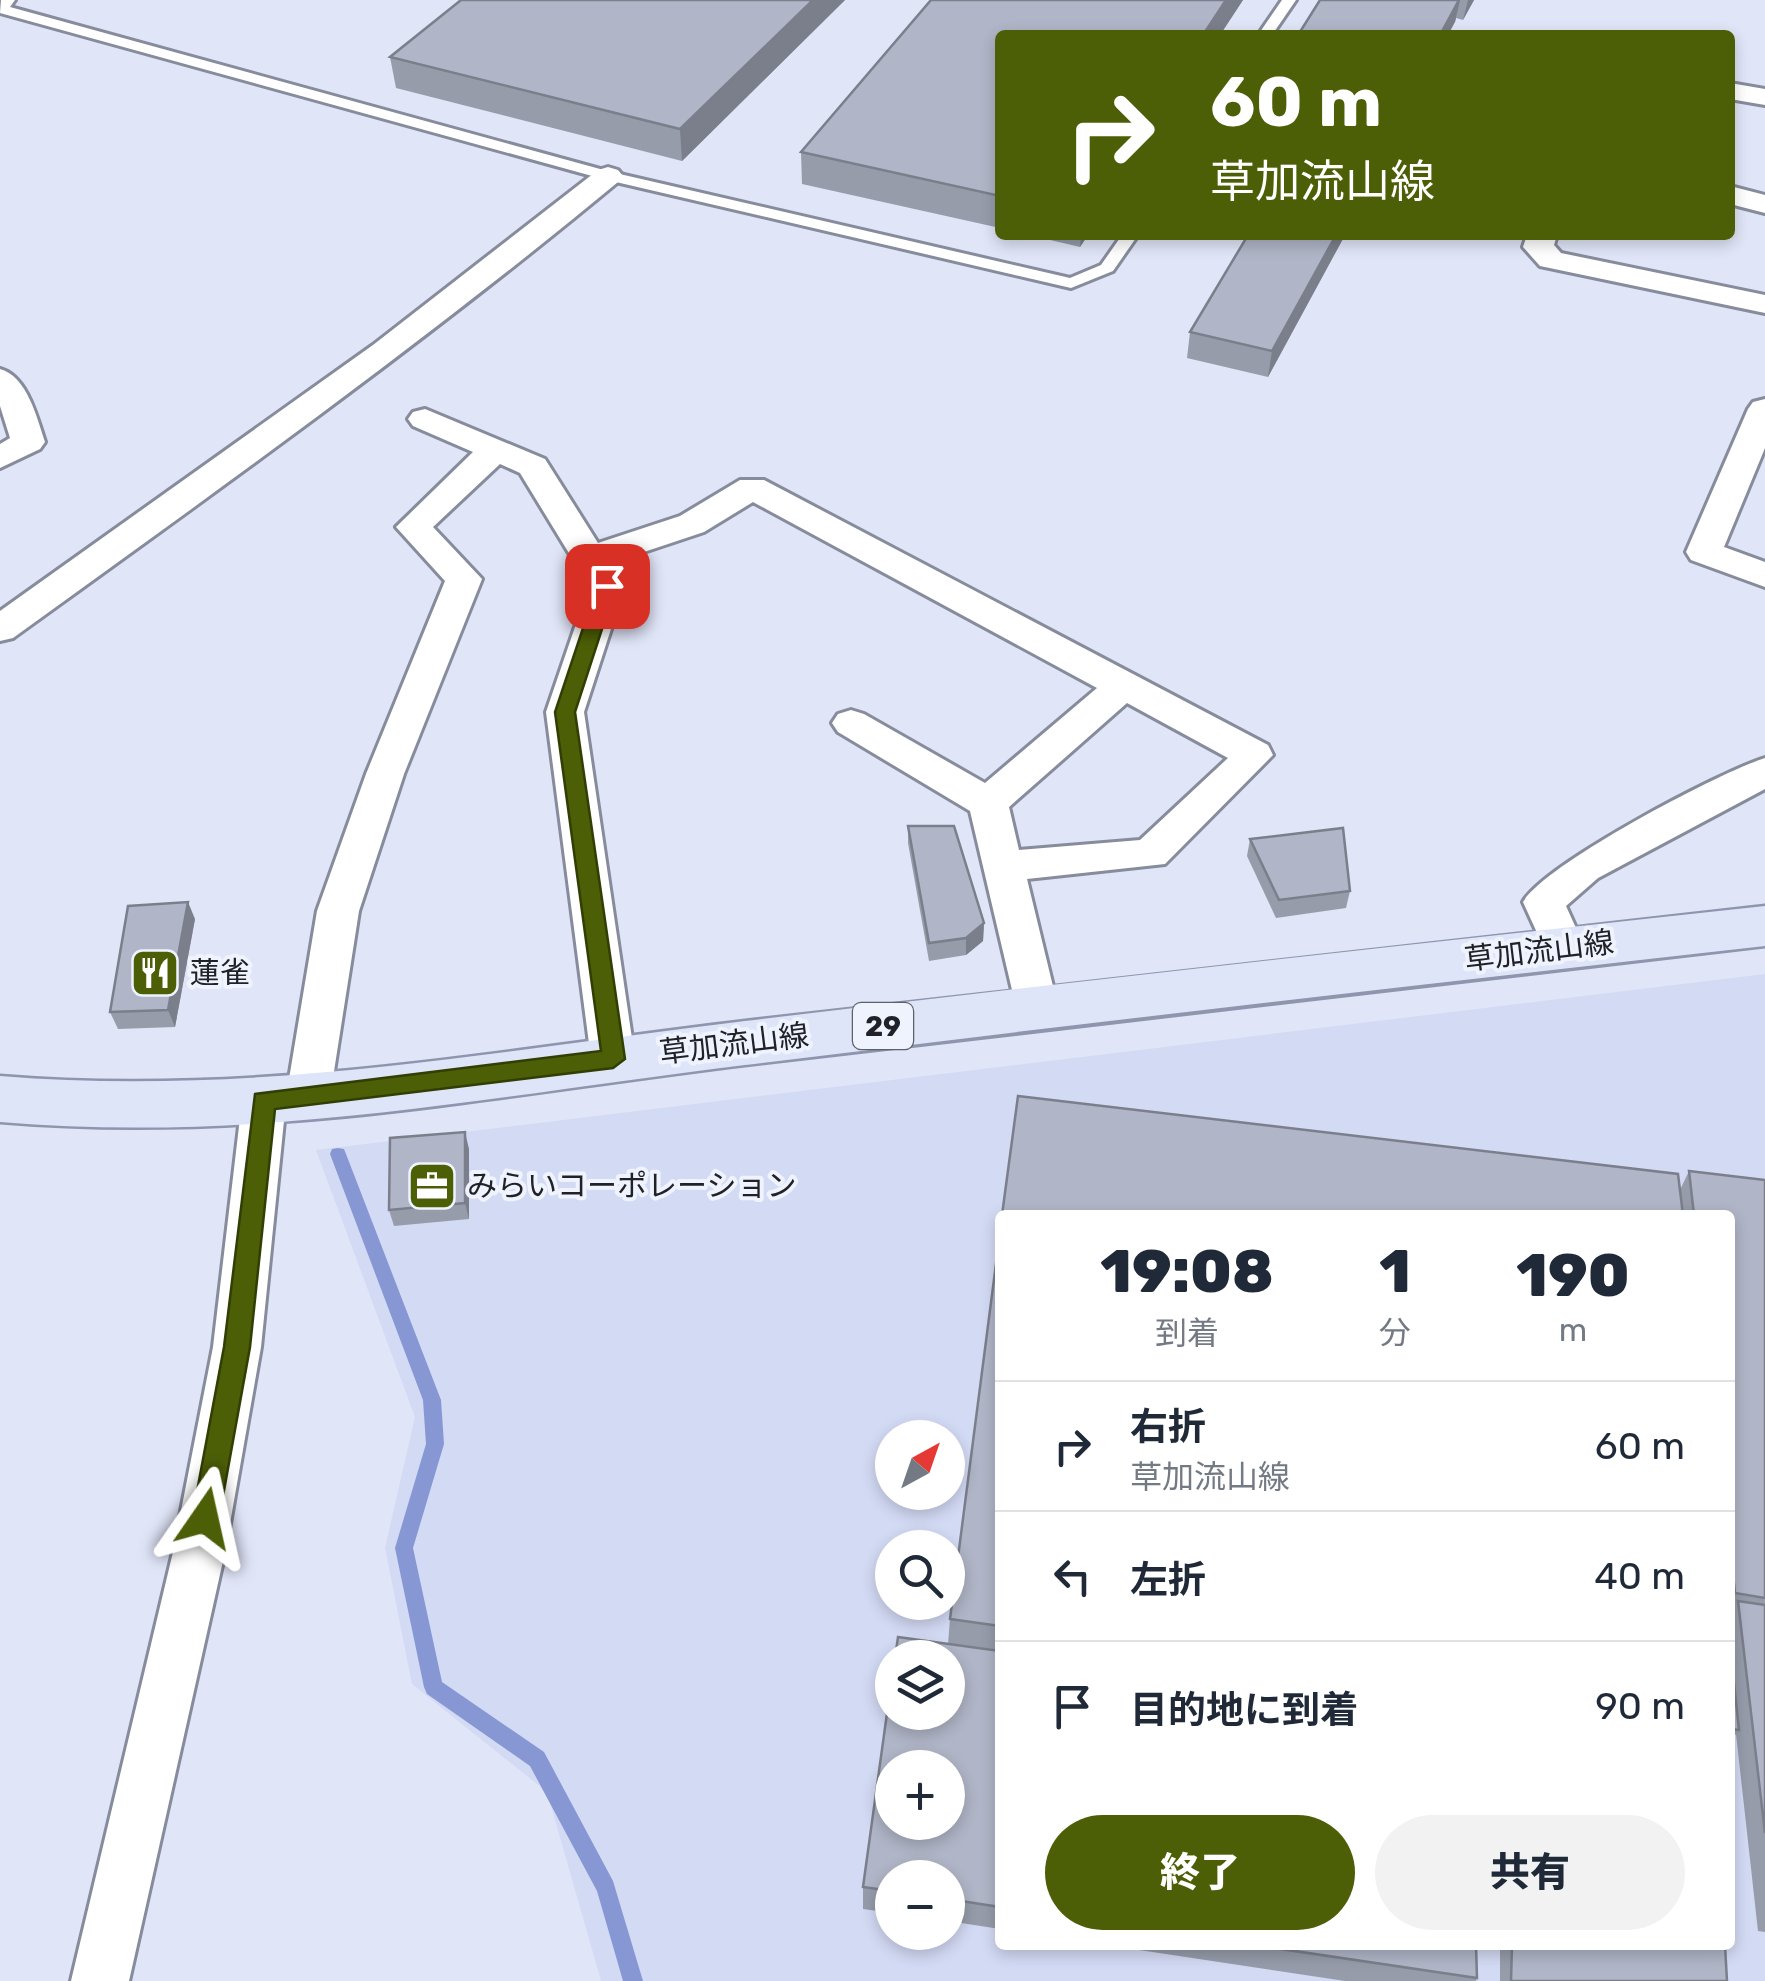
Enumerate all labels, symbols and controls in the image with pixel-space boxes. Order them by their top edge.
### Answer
text: 60 m [1210,61,1382,144]
icon: right [1045,70,1175,200]
text: 草加流山線 [1210,155,1435,208]
pin [565,544,650,629]
icon: arrive [580,559,635,614]
street label: 草加流山線 [1462,924,1616,978]
restaurant icon: 蓮雀 [129,947,181,999]
place label: 蓮雀 [190,955,250,991]
road number: 29 [853,1003,913,1049]
street label: 草加流山線 [657,1017,811,1071]
office icon: みらいコーポレーション [406,1160,458,1212]
place label: みらいコーポレーション [467,1168,796,1204]
text: 19:08 [1100,1236,1274,1307]
text: 1 [1379,1236,1411,1307]
text: 190 [1516,1240,1630,1311]
text: m [1559,1311,1587,1349]
text: 到着 [1155,1314,1219,1352]
text: 分 [1379,1314,1411,1352]
text: 右折 [1130,1404,1206,1450]
icon: right [1045,1419,1100,1474]
north arrow [875,1420,965,1510]
map controls [875,1420,965,1950]
text: 60 m [1595,1423,1685,1469]
text: 草加流山線 [1130,1458,1290,1496]
position arrow [153,1466,257,1570]
button: search [875,1530,965,1620]
icon: left [1045,1549,1100,1604]
text: 40 m [1594,1553,1685,1599]
text: 左折 [1130,1557,1206,1603]
button: layers [875,1640,965,1730]
icon: arrive [1045,1679,1100,1734]
text: 90 m [1595,1683,1685,1729]
text: 目的地に到着 [1130,1687,1358,1733]
button: + [875,1750,965,1840]
button: 終了 [1045,1815,1355,1930]
button: 共有 [1375,1815,1685,1930]
button: − [875,1860,965,1950]

